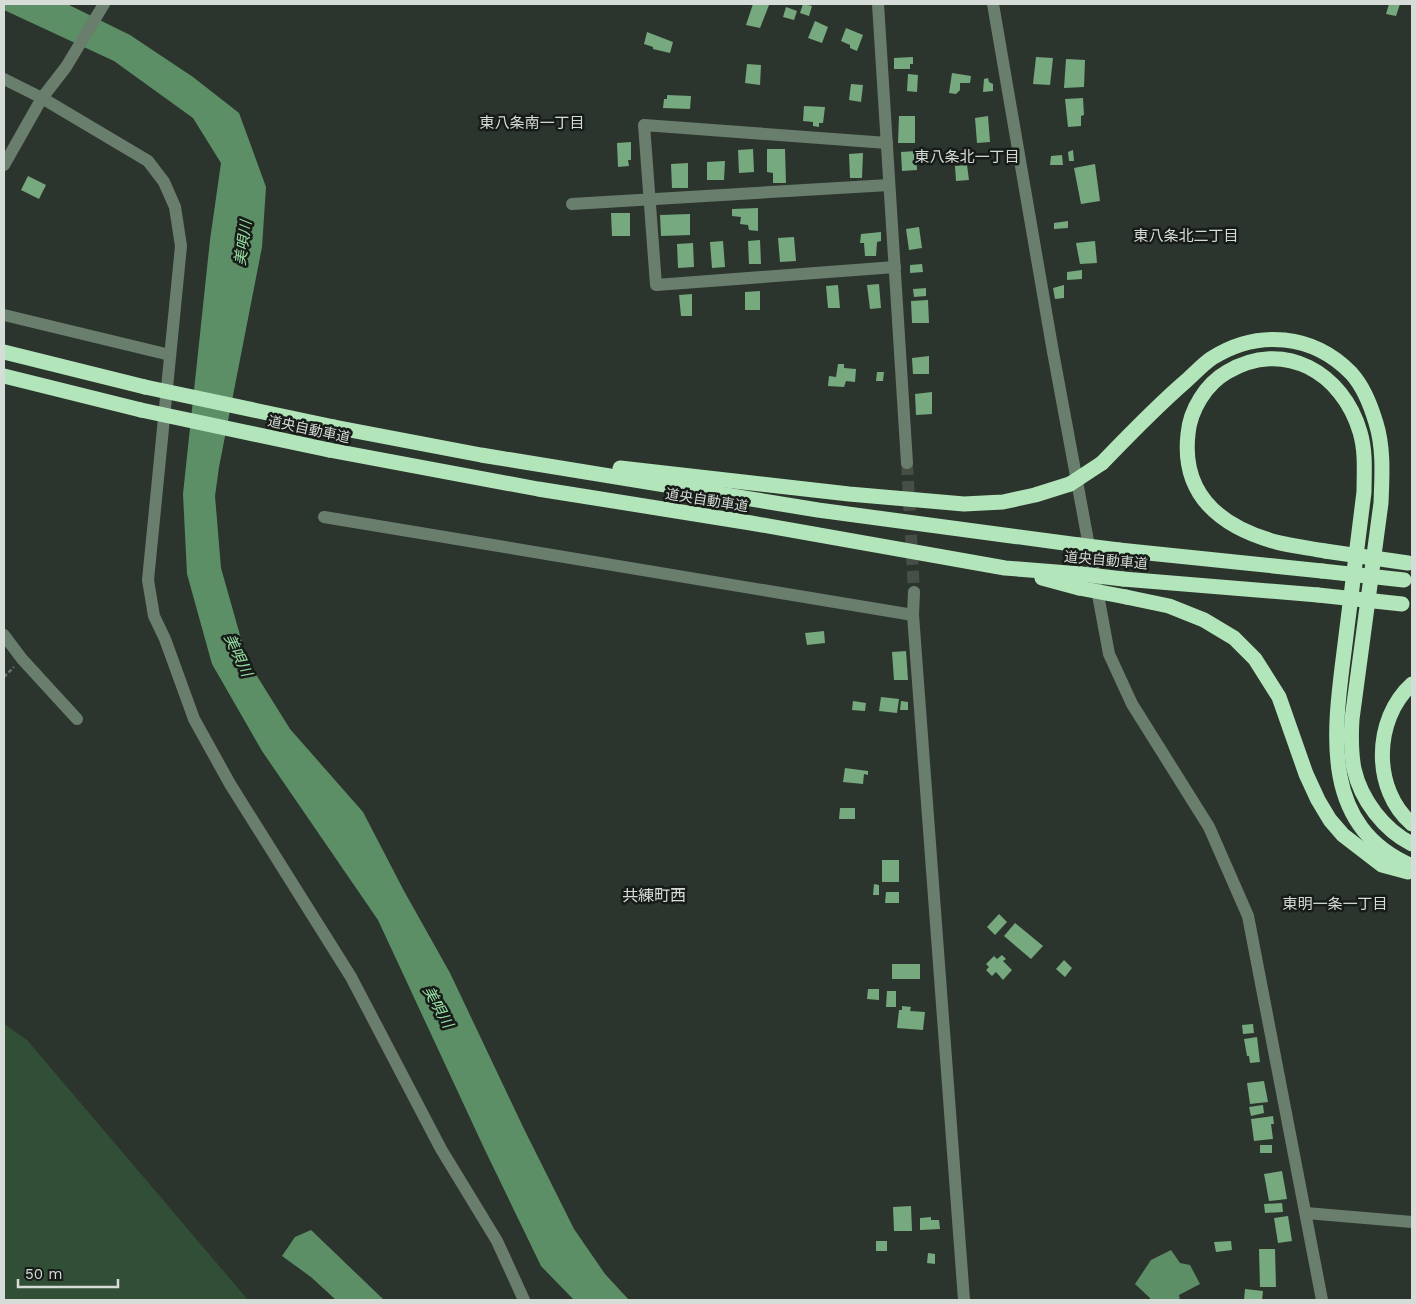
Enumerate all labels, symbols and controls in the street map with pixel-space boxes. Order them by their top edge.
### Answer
district label: 東八条南一丁目 [479,114,585,132]
district label: 東八条北一丁目 [914,148,1020,166]
water label: 美唄川 [231,217,255,267]
district label: 東八条北二丁目 [1133,227,1239,245]
street label: 道央自動車道 [266,412,352,446]
street label: 道央自動車道 [664,486,750,514]
street label: 道央自動車道 [1063,548,1149,572]
water label: 美唄川 [220,631,257,681]
district label: 共練町西 [622,886,686,905]
district label: 東明一条一丁目 [1282,895,1388,913]
water label: 美唄川 [419,983,458,1033]
scale bar [18,1256,118,1288]
text: 50 m [25,1265,62,1283]

